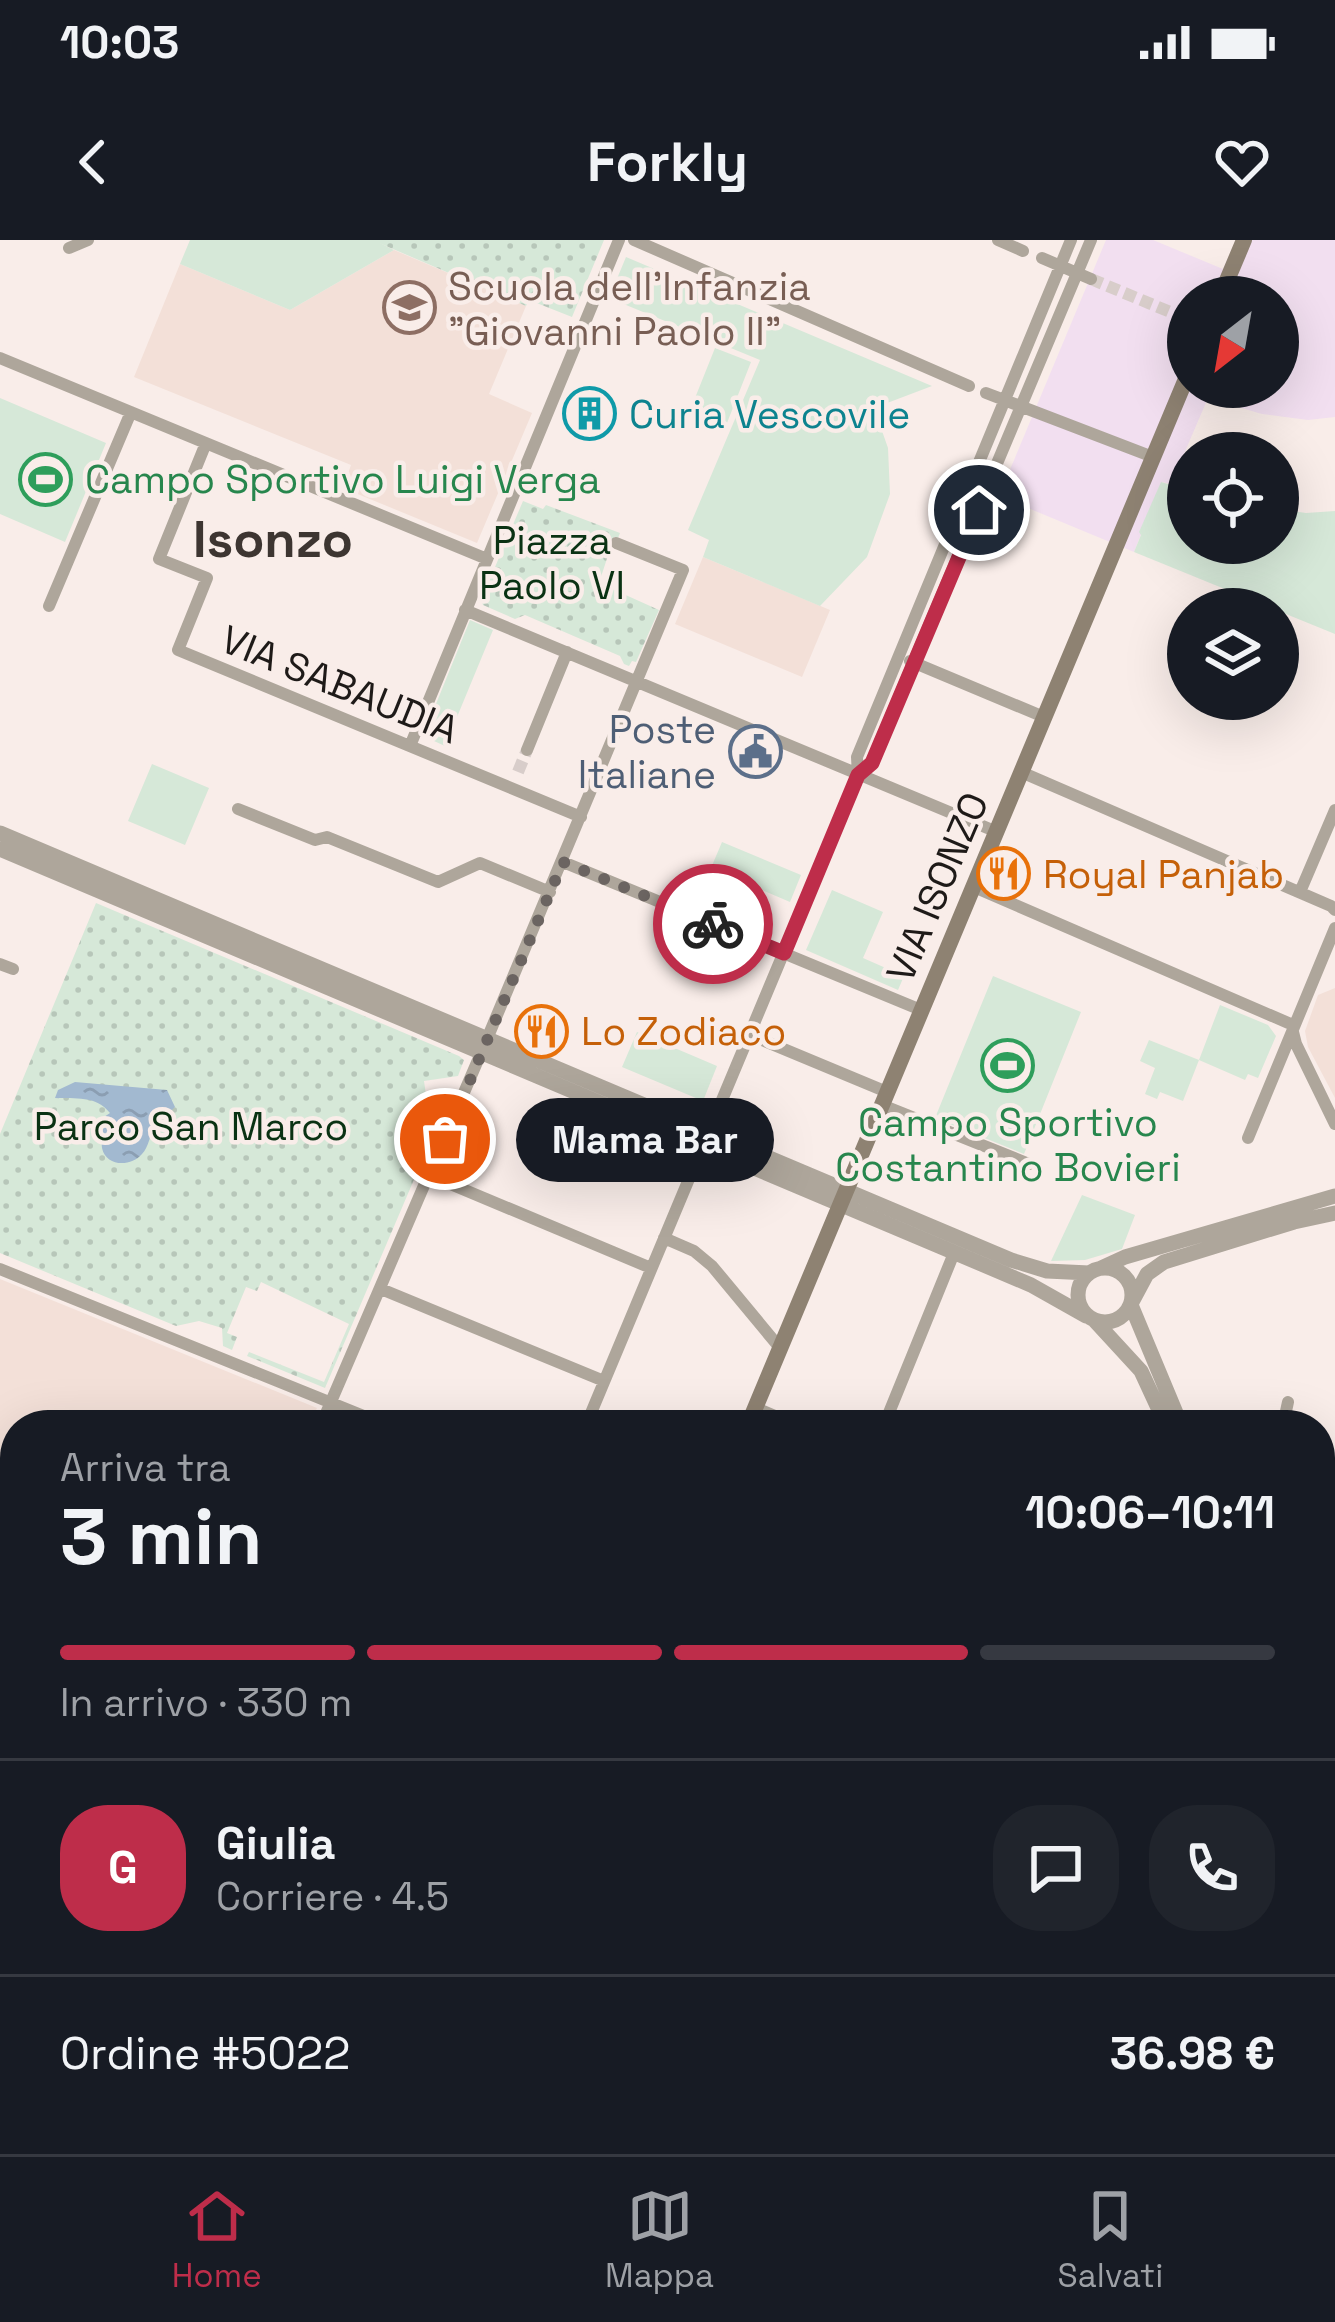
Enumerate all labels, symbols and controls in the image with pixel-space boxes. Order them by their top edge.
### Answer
text: 10:03 [60,14,179,71]
text: Forkly [587,128,748,197]
icon: back [60,129,126,195]
icon: heart [1209,129,1275,195]
place label: Scuola dell'Infanzia "Giovanni Paolo II" [448,262,811,356]
north arrow [1167,276,1299,408]
map controls [1167,276,1299,720]
school or university icon: Scuola dell'Infanzia "Giovanni Paolo II" [381,280,437,336]
building icon: Curia Vescovile [562,386,618,442]
place label: Curia Vescovile [629,390,910,439]
button: locate [1167,432,1299,564]
sports icon: Campo Sportivo Luigi Verga [18,451,74,507]
place label: Campo Sportivo Luigi Verga [85,455,601,504]
pin [928,459,1030,561]
icon: home [946,477,1012,543]
district label: Isonzo [193,507,353,572]
park label: Piazza Paolo VI [479,516,625,610]
button: layers [1167,588,1299,720]
street label: VIA SABAUDIA [214,615,466,754]
place label: Poste Italiane [578,705,716,799]
public building icon: Poste Italiane [727,723,783,779]
street label: VIA ISONZO [876,785,999,989]
restaurant icon: Royal Panjab [976,846,1032,902]
place label: Royal Panjab [1043,850,1284,899]
courier [653,864,773,984]
icon: bike [680,891,746,957]
restaurant icon: Lo Zodiaco [514,1003,570,1059]
place label: Lo Zodiaco [581,1007,786,1056]
sports icon: Campo Sportivo Costantino Bovieri [980,1037,1036,1093]
pin [394,1088,496,1190]
callout: Mama Bar [517,1097,775,1181]
place label: Campo Sportivo Costantino Bovieri [835,1098,1181,1192]
park label: Parco San Marco [34,1102,348,1151]
icon: bag [412,1106,478,1172]
text: Mama Bar [552,1115,738,1164]
text: Arriva tra [60,1443,231,1492]
text: 10:06–10:11 [1025,1484,1275,1541]
text: 3 min [60,1487,263,1587]
text: In arrivo · 330 m [60,1678,352,1727]
button: chat [993,1805,1119,1931]
button: phone [1149,1805,1275,1931]
text: Giulia [216,1815,335,1872]
text: G [108,1839,138,1896]
text: Corriere · 4.5 [216,1872,449,1921]
text: Ordine #5022 [60,2025,350,2082]
text: 36.98 € [1110,2025,1275,2082]
tab: Home [172,2183,262,2297]
tab: Mappa [605,2183,714,2297]
tab: Salvati [1058,2183,1163,2297]

